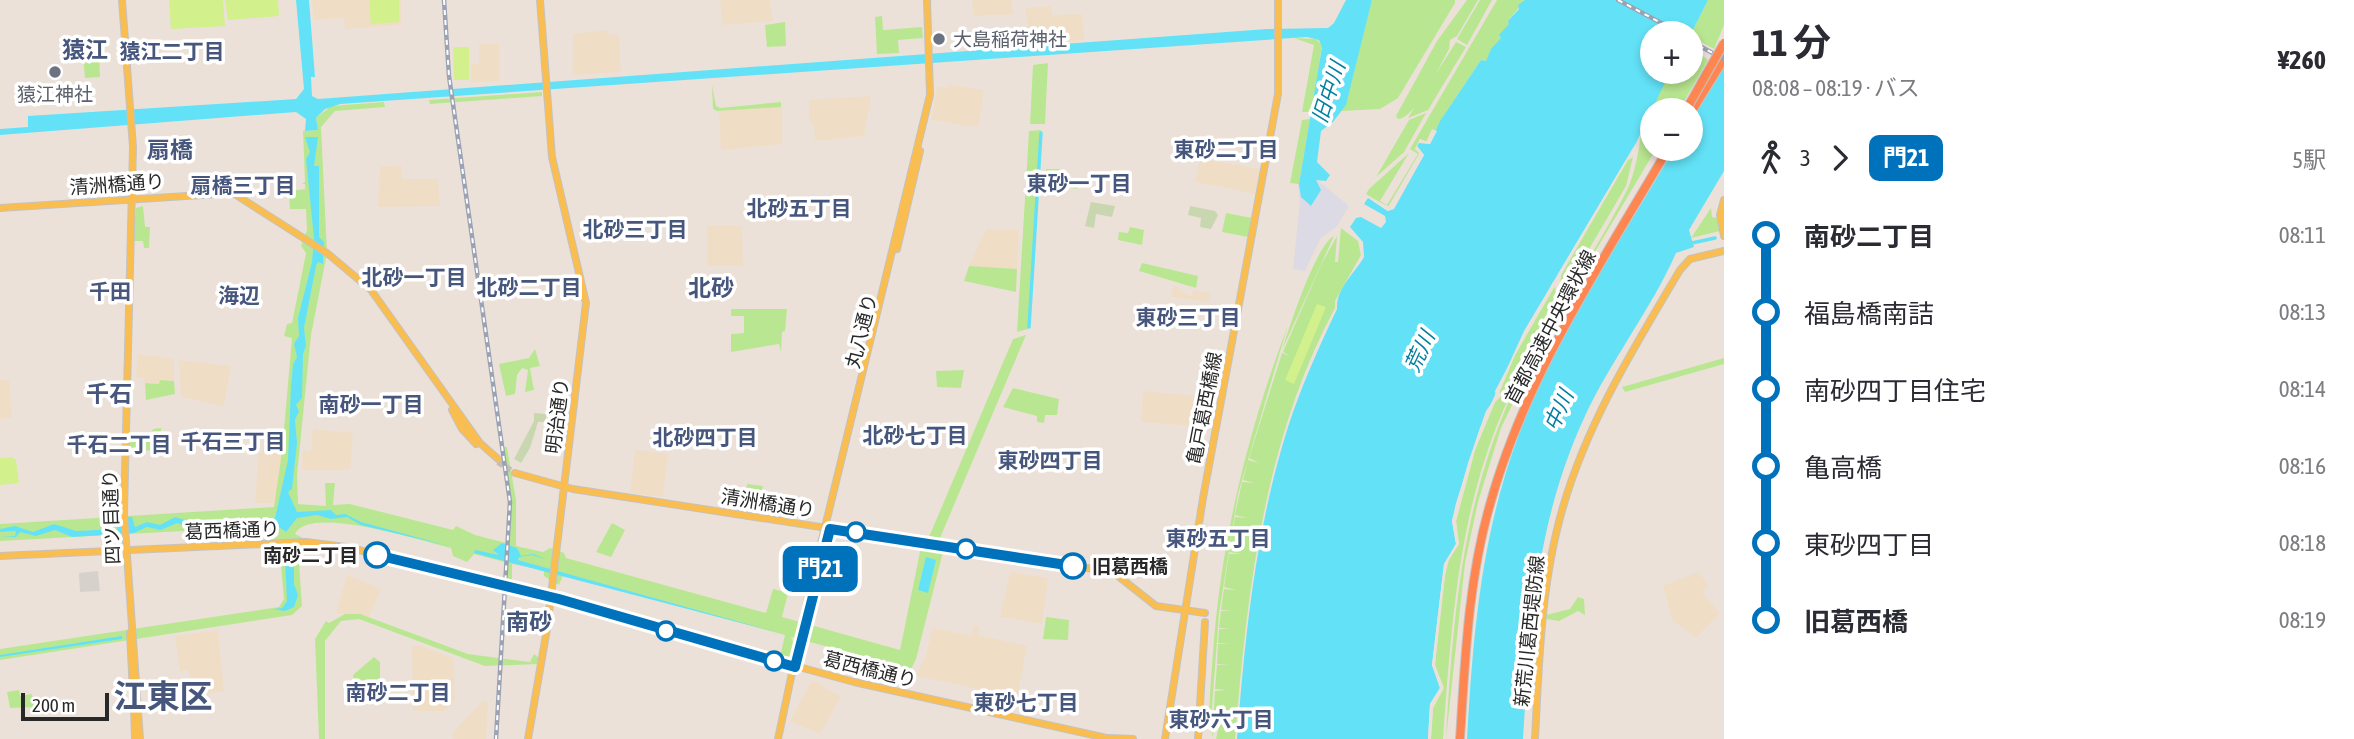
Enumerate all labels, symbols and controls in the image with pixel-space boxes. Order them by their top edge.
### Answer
map controls [1640,21,1703,161]
button: + [1640,21,1703,84]
text: 11 分 [1752,21,1831,64]
place label: 大島稲荷神社 [953,28,1067,50]
marker: 大島稲荷神社 [931,31,947,47]
district label: 猿江 [62,37,108,63]
district label: 猿江二丁目 [120,39,225,63]
text: ¥260 [2278,45,2326,75]
water label: 旧中川 [1307,56,1350,126]
marker: 猿江神社 [47,64,63,80]
text: 08:08 – 08:19 · バス [1752,75,1920,101]
place label: 猿江神社 [17,83,93,105]
button: − [1640,98,1703,161]
district label: 扇橋 [147,137,193,163]
district label: 東砂二丁目 [1174,137,1279,161]
icon: walk [1752,139,1790,177]
icon: forward [1821,139,1859,177]
text: 門21 [1883,144,1929,171]
text: 3 [1800,145,1811,171]
text: 5駅 [2292,147,2326,173]
street label: 清洲橋通り [69,170,165,198]
district label: 東砂一丁目 [1027,171,1132,195]
district label: 扇橋三丁目 [191,173,296,197]
district label: 北砂五丁目 [747,196,852,220]
district label: 北砂三丁目 [583,217,688,241]
text: 南砂二丁目 [1804,222,1934,252]
text: 08:11 [2279,222,2326,248]
street label: 首都高速中央環状線 [1500,246,1600,408]
district label: 北砂一丁目 [362,265,467,289]
district label: 北砂二丁目 [477,275,582,299]
district label: 北砂 [688,275,734,301]
district label: 千田 [89,279,131,303]
district label: 海辺 [218,283,260,307]
street label: 丸八通り [841,291,881,371]
text: 福島橋南詰 [1804,299,1934,329]
text: 08:13 [2279,299,2326,325]
district label: 東砂三丁目 [1136,305,1241,329]
water label: 荒川 [1399,325,1440,375]
street label: 亀戸葛西橋線 [1182,350,1226,466]
text: 南砂四丁目住宅 [1804,376,1986,406]
text: 08:14 [2279,376,2326,402]
street label: 明治通り [541,377,573,455]
district label: 千石 [86,381,132,407]
water label: 中川 [1538,384,1578,434]
district label: 南砂一丁目 [319,392,424,416]
district label: 北砂七丁目 [863,423,968,447]
district label: 北砂四丁目 [653,425,758,449]
district label: 千石三丁目 [181,429,286,453]
district label: 千石二丁目 [67,432,172,456]
district label: 東砂四丁目 [998,448,1103,472]
text: 亀高橋 [1804,453,1882,483]
text: 08:16 [2279,453,2326,479]
street label: 四ツ目通り [98,469,124,565]
street label: 清洲橋通り [719,485,817,521]
street label: 葛西橋通り [184,517,280,543]
unlabelled marker [846,522,866,542]
district label: 東砂五丁目 [1166,526,1271,550]
text: 東砂四丁目 [1804,530,1934,560]
text: 08:18 [2279,530,2326,556]
unlabelled marker [956,539,976,559]
marker: 南砂二丁目 [364,542,390,568]
place label: 南砂二丁目 [263,544,358,566]
line badge: 門21 [780,546,860,592]
marker: 旧葛西橋 [1060,553,1086,579]
street label: 新荒川葛西堤防線 [1510,554,1548,708]
text: 門21 [797,555,843,582]
place label: 旧葛西橋 [1092,555,1168,577]
text: 旧葛西橋 [1804,607,1908,637]
text: 08:19 [2279,607,2326,633]
district label: 南砂 [506,609,552,635]
unlabelled marker [656,621,676,641]
street label: 葛西橋通り [821,647,919,691]
unlabelled marker [764,651,784,671]
district label: 江東区 [114,677,213,715]
district label: 南砂二丁目 [346,680,451,704]
scale bar [21,690,108,722]
district label: 東砂七丁目 [974,690,1079,714]
text: 200 m [32,694,75,716]
district label: 東砂六丁目 [1169,707,1274,731]

